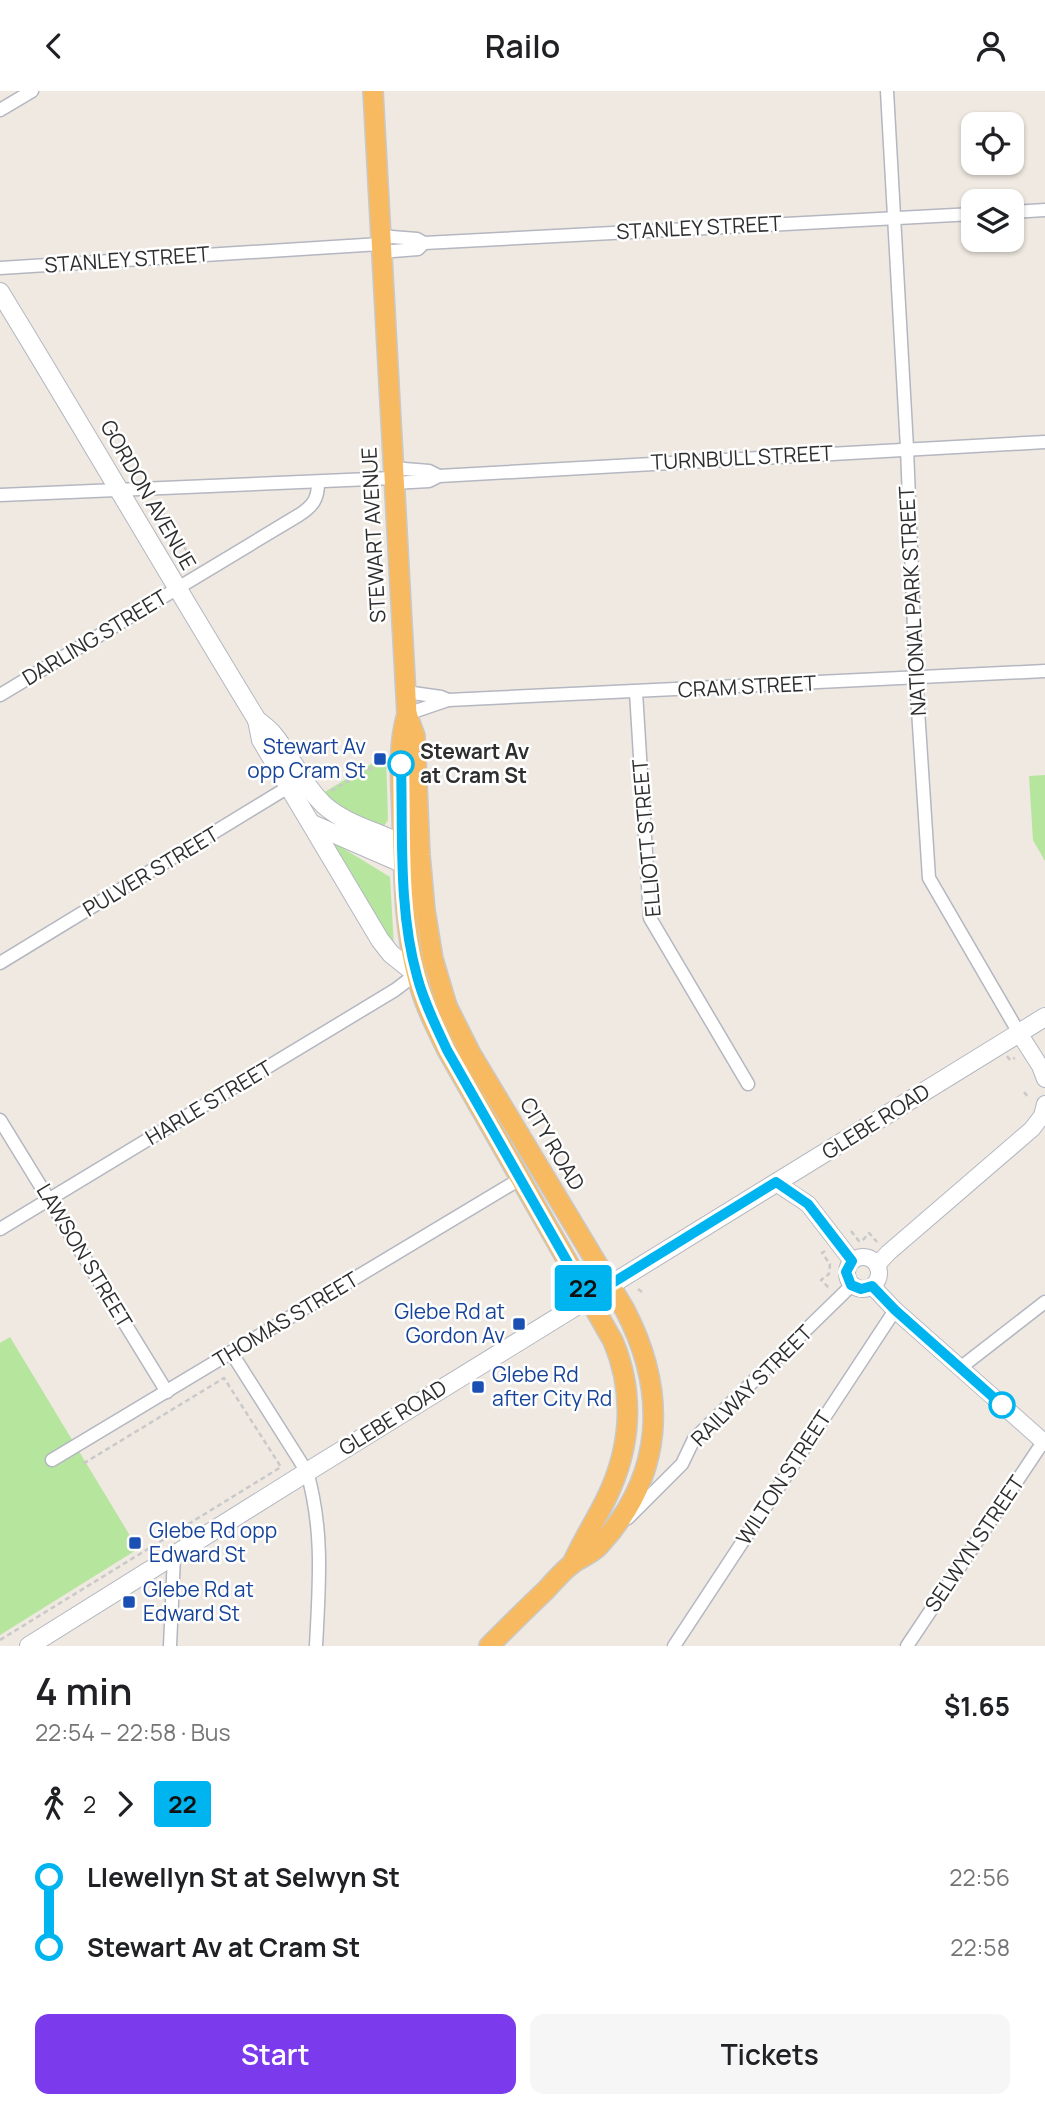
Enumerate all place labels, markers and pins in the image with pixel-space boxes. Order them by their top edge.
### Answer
place label: Stewart Av opp Cram St [247,732,366,784]
place label: Stewart Av at Cram St [420,737,530,789]
marker: Stewart Av opp Cram St [372,751,388,767]
marker: Stewart Av at Cram St [388,751,414,777]
place label: Glebe Rd at Gordon Av [394,1297,505,1349]
marker: Glebe Rd at Gordon Av [511,1316,527,1332]
place label: Glebe Rd after City Rd [492,1360,612,1412]
marker: Glebe Rd after City Rd [470,1379,486,1395]
unlabelled marker [989,1392,1015,1418]
place label: Glebe Rd opp Edward St [149,1516,277,1568]
marker: Glebe Rd opp Edward St [127,1535,143,1551]
place label: Glebe Rd at Edward St [143,1575,254,1627]
marker: Glebe Rd at Edward St [121,1594,137,1610]

